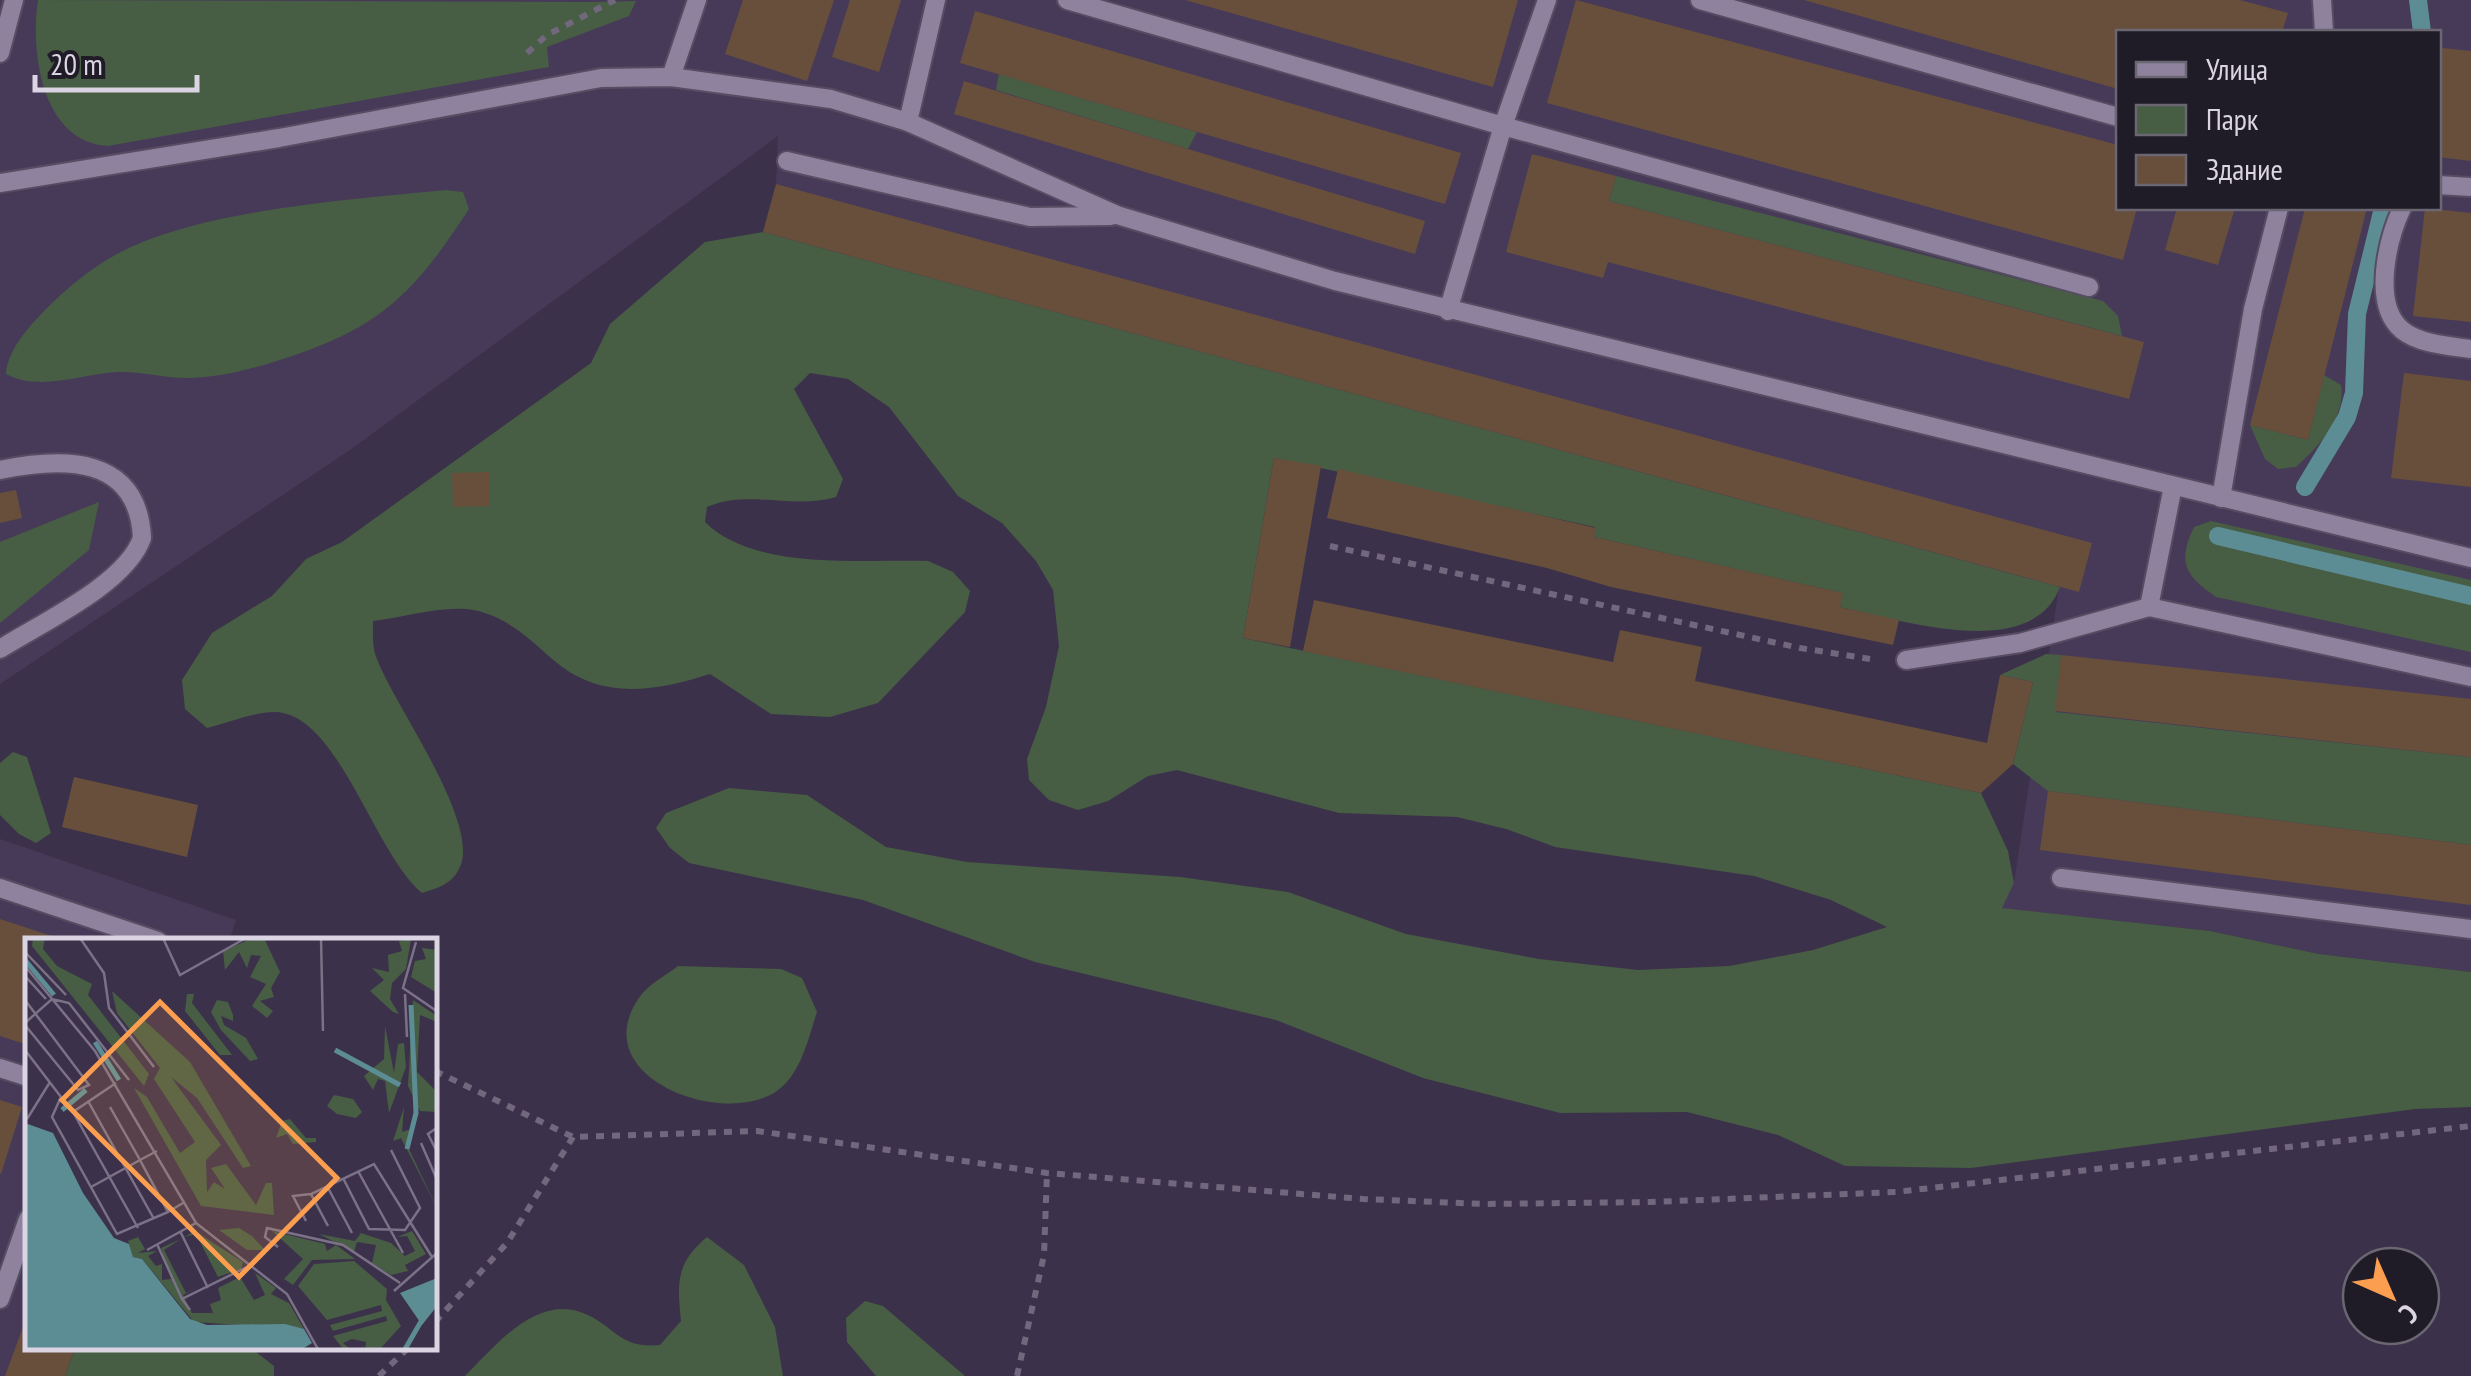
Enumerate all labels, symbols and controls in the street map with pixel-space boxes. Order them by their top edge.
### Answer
scale bar [35,30,198,92]
legend [2116,30,2441,210]
text: 20 m [50,44,103,83]
text: Улица [2206,49,2268,88]
text: Парк [2206,99,2259,138]
text: Здание [2206,149,2283,188]
inset map [25,938,438,1351]
north arrow [2341,1246,2441,1346]
text: С [2391,1296,2427,1332]

